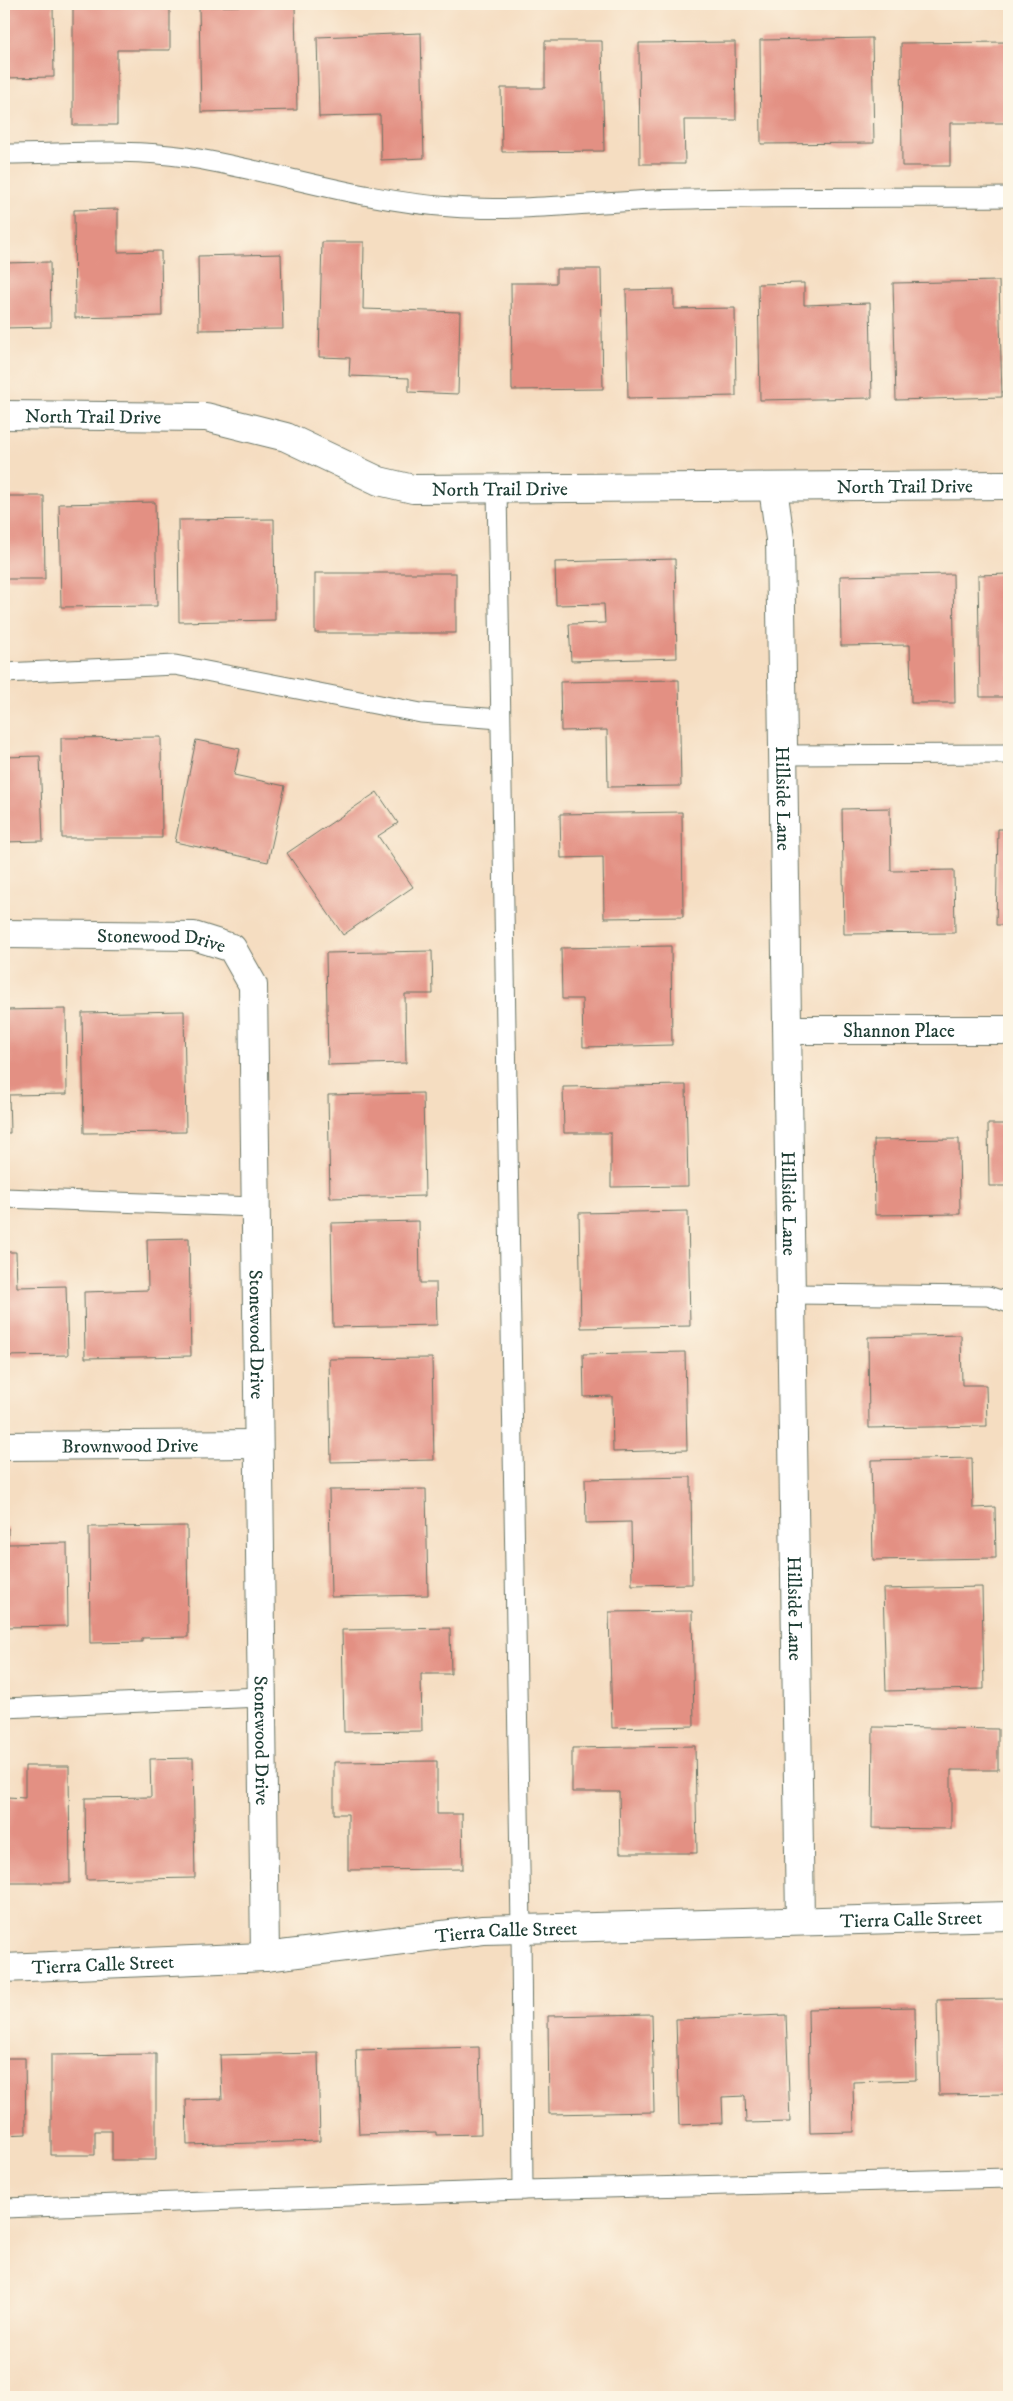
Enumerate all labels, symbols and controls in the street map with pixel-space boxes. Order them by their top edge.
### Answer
street label: North Trail Drive [25,405,161,430]
street label: North Trail Drive [837,475,973,499]
street label: North Trail Drive [432,478,568,502]
street label: Hillside Lane [770,746,795,851]
street label: Stonewood Drive [97,925,228,958]
street label: Shannon Place [843,1020,955,1043]
street label: Hillside Lane [776,1151,800,1256]
street label: Stonewood Drive [244,1270,268,1400]
street label: Brownwood Drive [62,1434,199,1459]
street label: Hillside Lane [782,1556,806,1661]
street label: Stonewood Drive [249,1676,273,1806]
street label: Tierra Calle Street [839,1907,982,1933]
street label: Tierra Calle Street [434,1917,578,1949]
street label: Tierra Calle Street [31,1951,175,1980]

